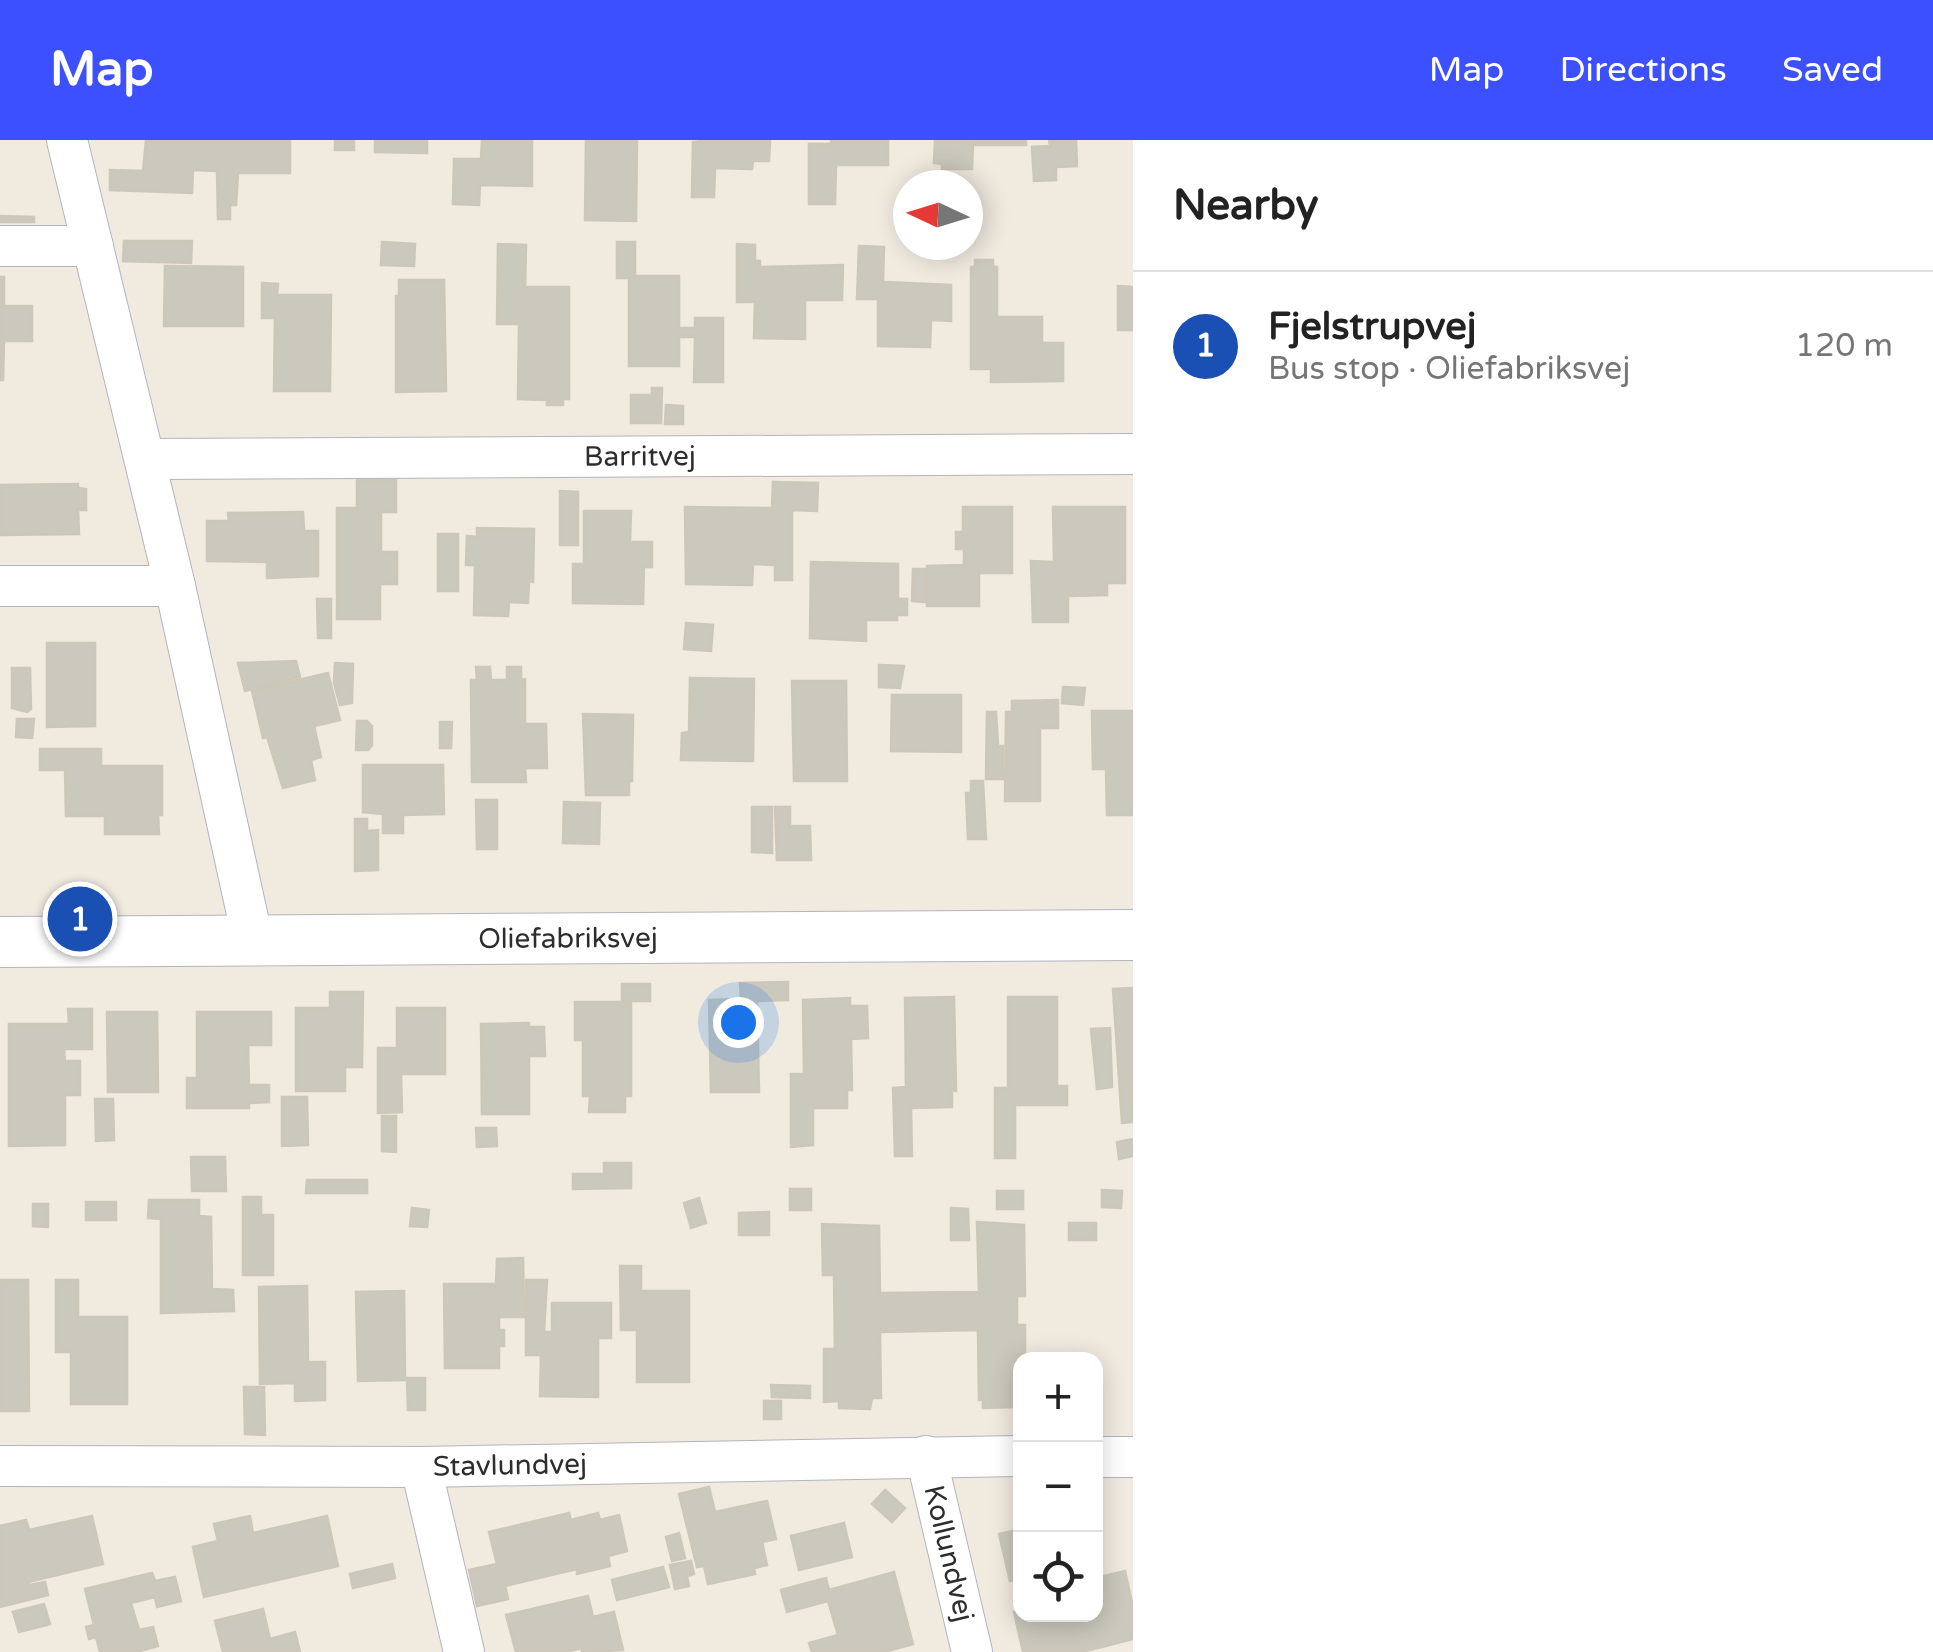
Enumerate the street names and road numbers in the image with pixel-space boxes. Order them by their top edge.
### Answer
street label: Barritvej [584,439,696,474]
street label: Oliefabriksvej [478,921,658,956]
street label: Stavlundvej [433,1447,587,1484]
street label: Kollundvej [916,1482,981,1625]

